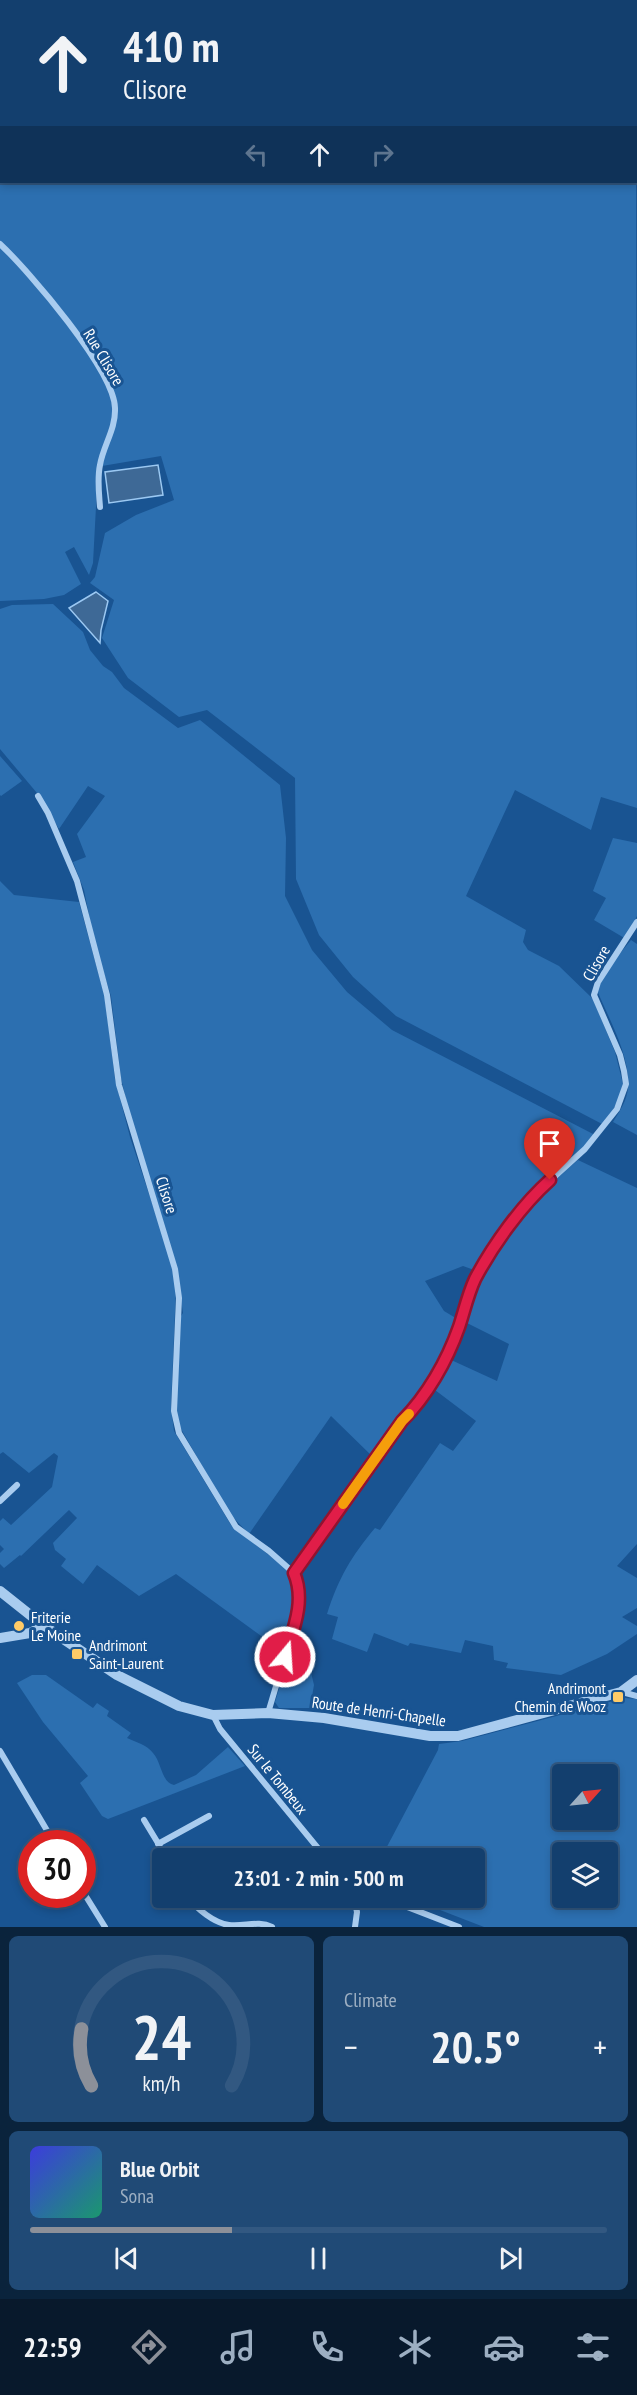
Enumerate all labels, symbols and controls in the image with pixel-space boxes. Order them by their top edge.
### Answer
text: 410 m [123,19,220,74]
icon: ahead [24,24,102,102]
text: Clisore [123,72,187,106]
icon: left [240,138,273,171]
icon: ahead [303,138,336,171]
icon: right [366,138,399,171]
street label: Rue Clisore [79,325,129,389]
street label: Clisore [578,942,614,984]
pin [524,1118,575,1180]
icon: arrive [533,1127,566,1160]
street label: Clisore [152,1174,182,1216]
place label: Friterie Le Moine [31,1607,81,1645]
marker: Friterie Le Moine [12,1619,26,1633]
position arrow [253,1625,317,1689]
place label: Andrimont Saint-Laurent [89,1635,164,1673]
marker: Andrimont Saint-Laurent [70,1647,84,1661]
place label: Andrimont Chemin de Wooz [514,1678,607,1716]
marker: Andrimont Chemin de Wooz [611,1690,625,1704]
street label: Route de Henri-Chapelle [311,1692,447,1730]
street label: Sur le Tombeux [244,1740,313,1819]
north arrow [552,1764,618,1830]
map controls [552,1764,618,1908]
speed limit sign: 30 [18,1830,96,1908]
button: layers [552,1842,618,1908]
text: 23:01 · 2 min · 500 m [233,1864,404,1892]
text: Climate [344,1987,397,2013]
text: 24 [132,1996,191,2077]
text: 20.5° [430,2017,521,2075]
text: − [344,2025,358,2068]
text: + [593,2025,607,2068]
text: km/h [142,2069,181,2097]
text: Blue Orbit [120,2155,199,2183]
text: Sona [120,2183,154,2209]
icon: previous [110,2242,143,2275]
icon: pause [302,2242,335,2275]
icon: next [494,2242,527,2275]
icon: directions [128,2326,170,2368]
icon: music [217,2326,259,2368]
icon: phone [306,2326,348,2368]
icon: climate [394,2326,436,2368]
icon: car [483,2326,525,2368]
icon: filters [572,2326,614,2368]
text: 22:59 [23,2330,82,2364]

